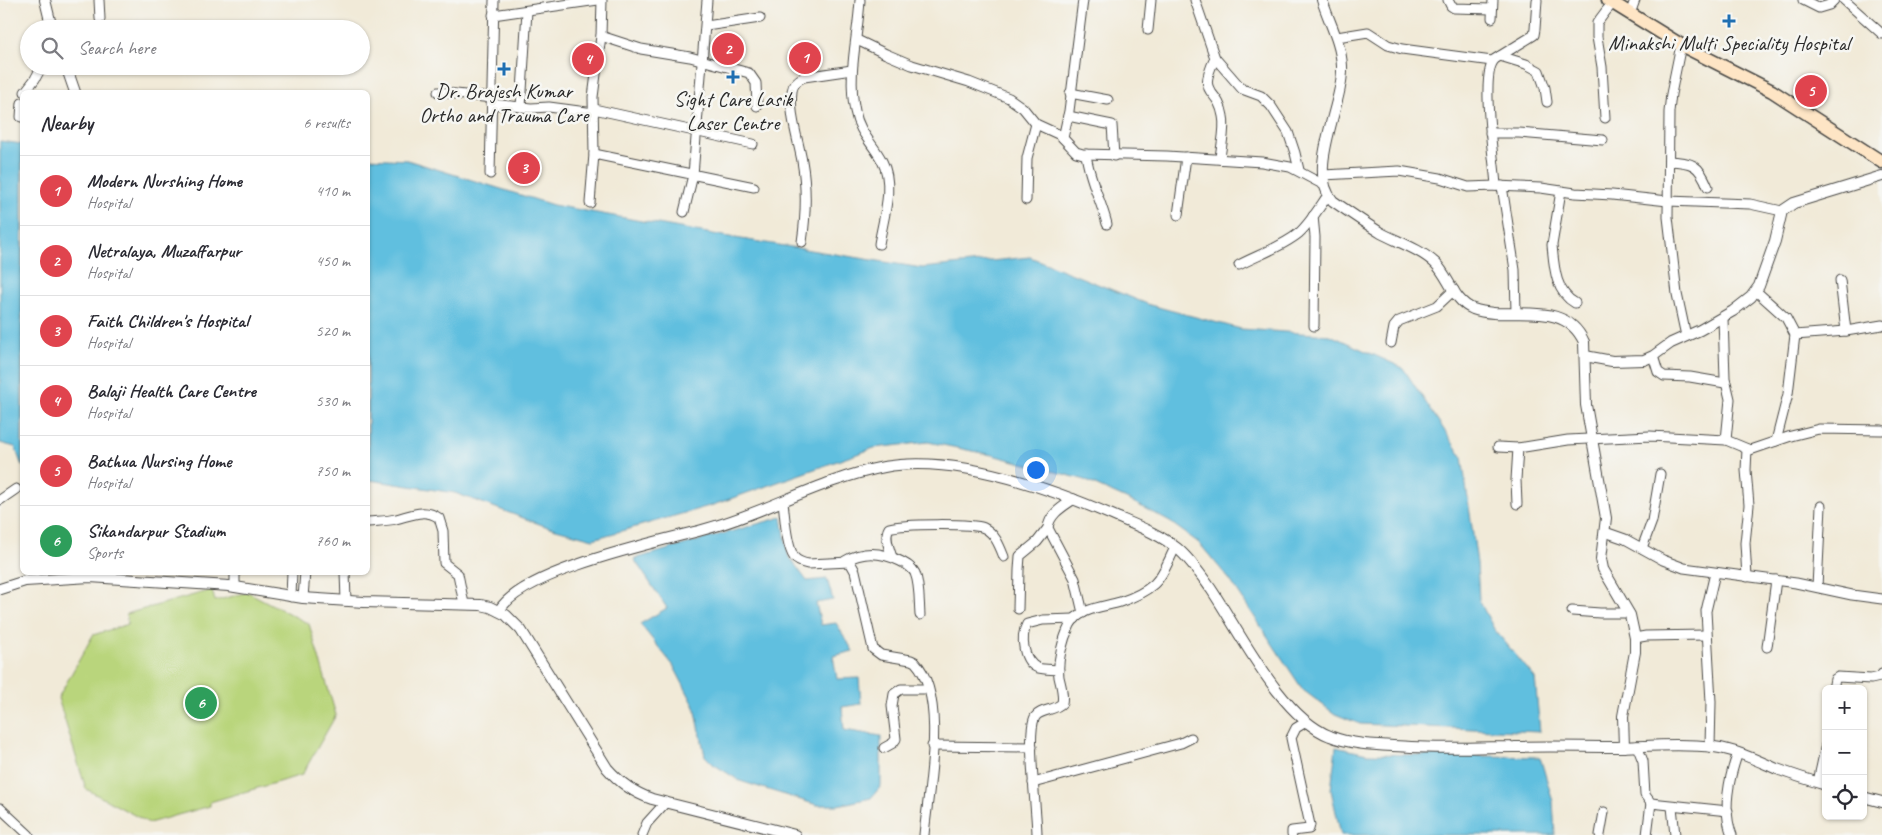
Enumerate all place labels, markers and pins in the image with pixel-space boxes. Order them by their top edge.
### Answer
marker: Minakshi Multi Speciality Hospital [1722,14,1736,28]
pin: 2 [712,30,744,68]
place label: Minakshi Multi Speciality Hospital [1608,30,1853,56]
pin: 1 [789,39,821,77]
pin: 4 [572,40,604,78]
marker: Dr. Brajesh Kumar Ortho and Trauma Care [497,62,511,76]
marker: Sight Care Lasik Laser Centre [726,70,740,84]
pin: 5 [1795,72,1827,110]
place label: Dr. Brajesh Kumar Ortho and Trauma Care [420,78,591,128]
place label: Sight Care Lasik Laser Centre [674,86,794,136]
pin: 3 [508,149,540,187]
pin: 6 [185,684,217,722]

